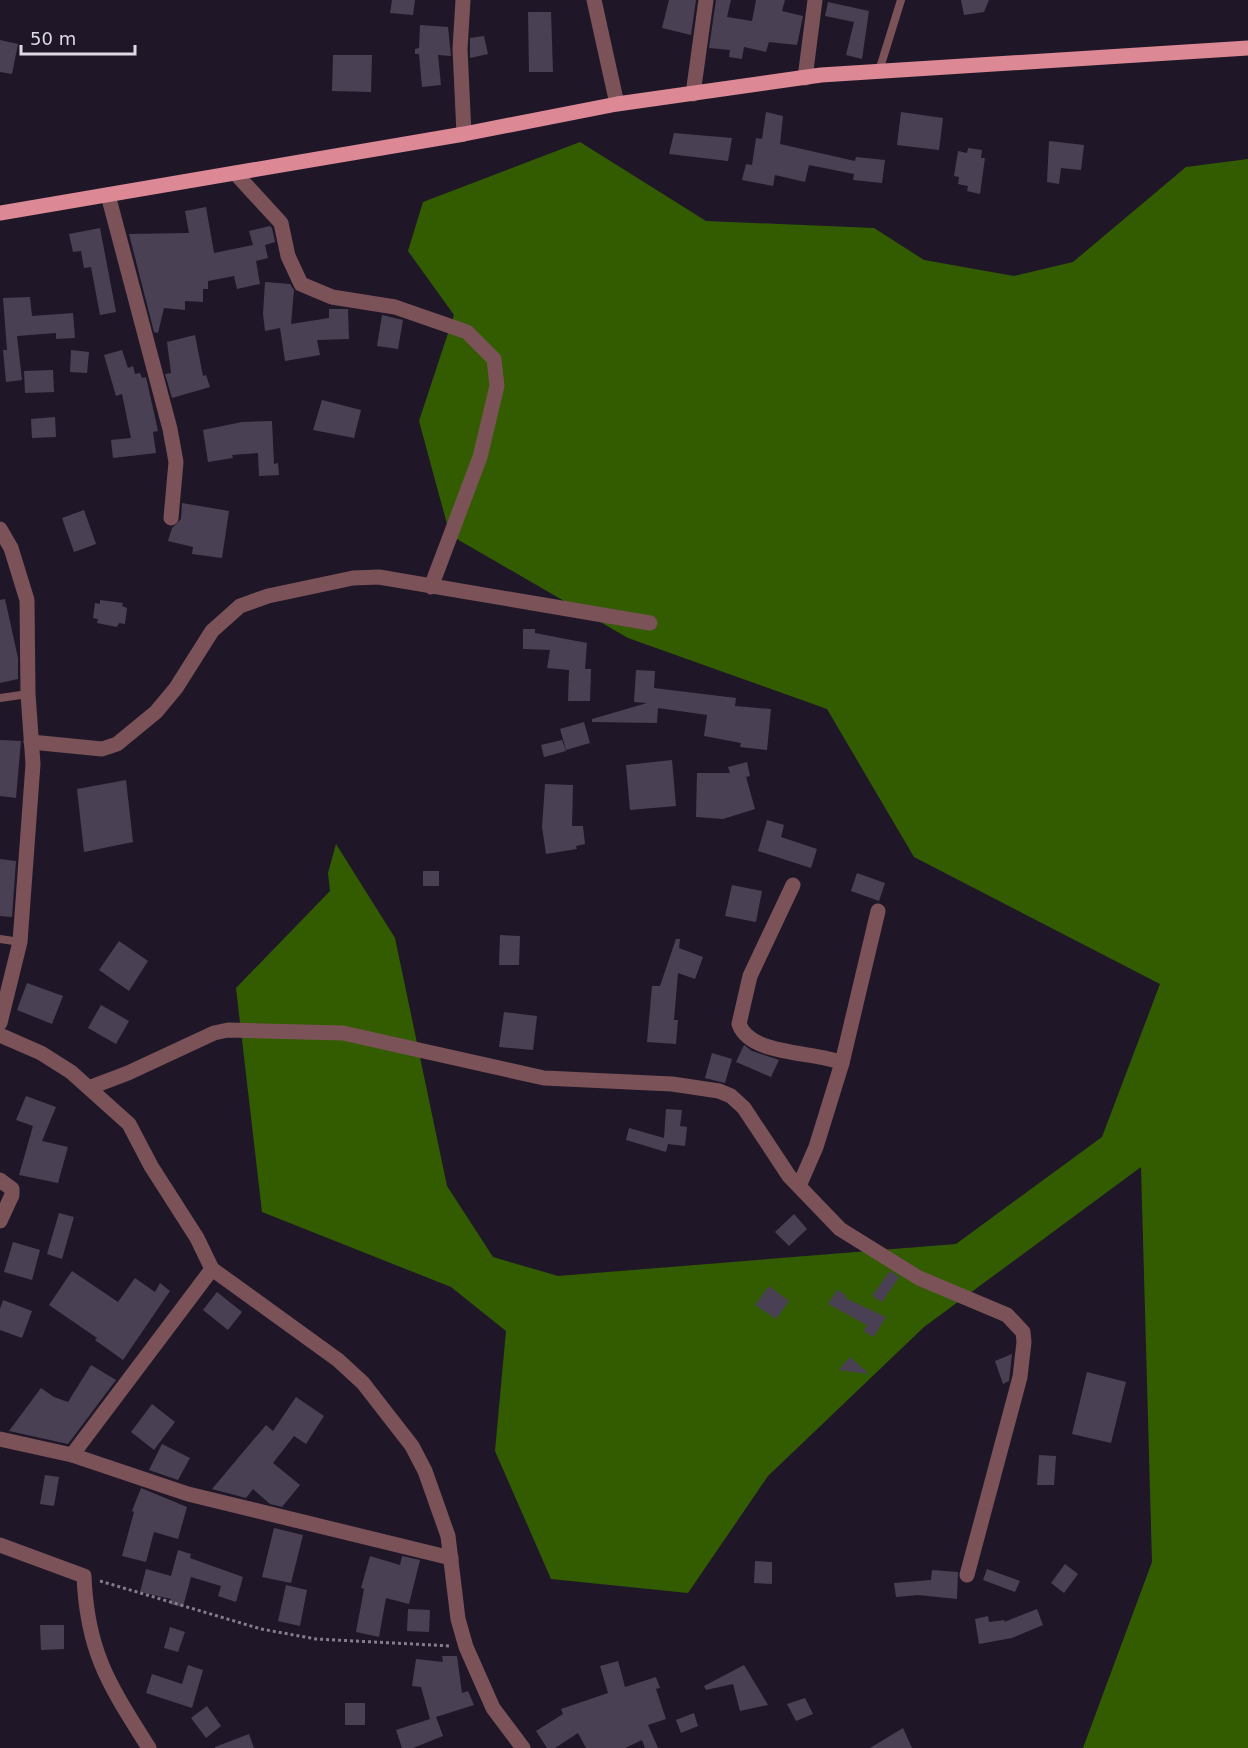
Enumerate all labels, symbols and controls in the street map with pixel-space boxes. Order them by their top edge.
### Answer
scale bar [21,18,135,56]
text: 50 m [30,28,76,49]

